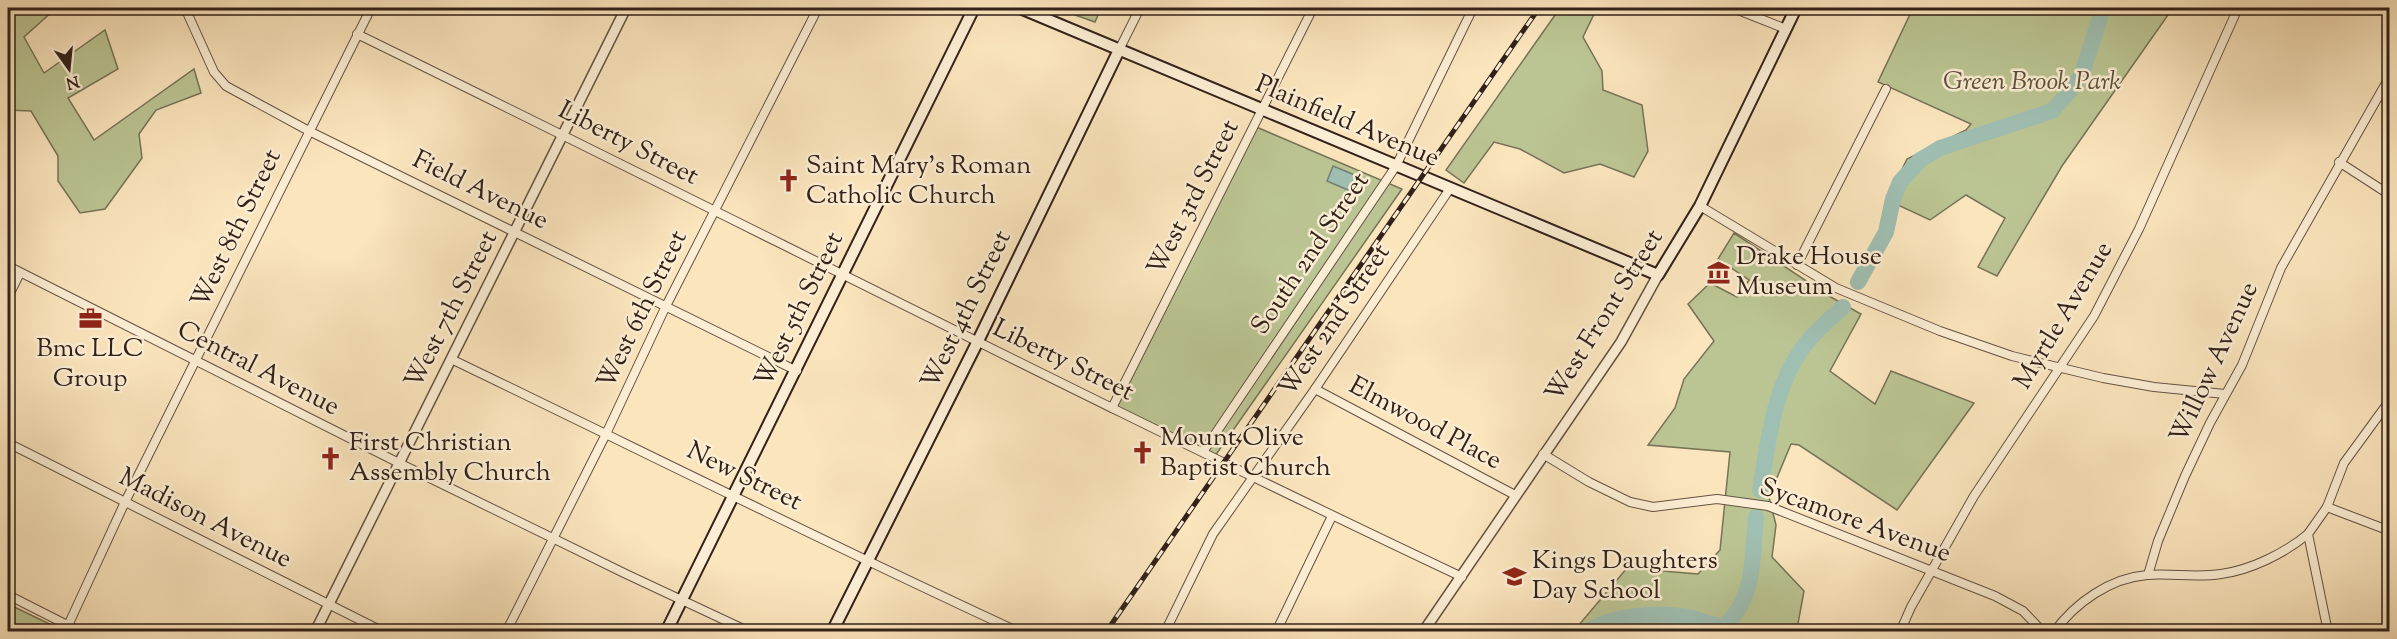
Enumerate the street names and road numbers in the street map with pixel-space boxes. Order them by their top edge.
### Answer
street label: Plainfield Avenue [1249,67,1445,177]
street label: Liberty Street [551,93,705,195]
street label: West 3rd Street [1139,114,1249,282]
street label: Field Avenue [406,142,554,240]
street label: West 8th Street [182,143,292,315]
street label: South 2nd Street [1243,165,1379,343]
street label: West Front Street [1537,222,1673,410]
street label: West 7th Street [396,224,508,395]
street label: West 6th Street [589,224,698,396]
street label: West 4th Street [912,224,1022,396]
street label: West 5th Street [746,226,854,394]
street label: Myrtle Avenue [2005,235,2123,397]
street label: West 2nd Street [1270,237,1400,405]
street label: Willow Avenue [2161,276,2269,450]
street label: Liberty Street [986,311,1140,411]
street label: Central Avenue [170,312,346,426]
street label: Elmwood Place [1342,368,1508,480]
street label: New Street [680,433,808,521]
street label: Madison Avenue [112,459,298,579]
street label: Sycamore Avenue [1754,469,1956,573]

